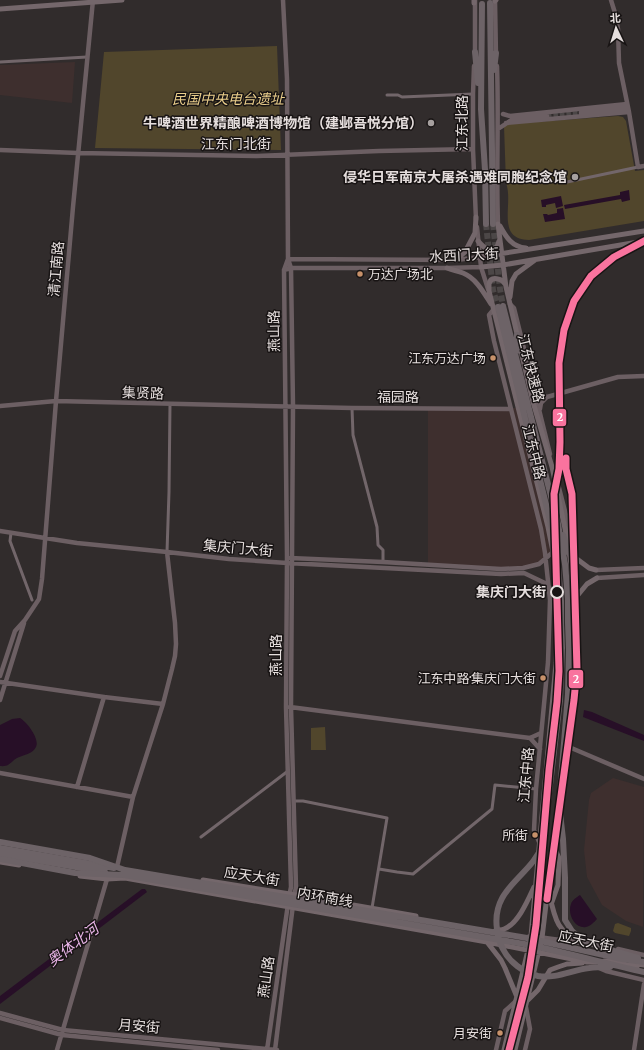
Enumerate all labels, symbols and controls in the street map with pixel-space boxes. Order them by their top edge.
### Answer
north arrow [596,8,636,48]
text: 北 [609,11,621,25]
park label: 民国中央电台遗址 [172,90,285,108]
street label: 江东北路 [453,95,471,151]
place label: 牛啤酒世界精酿啤酒博物馆（建邺吾悦分馆） [143,114,423,132]
marker: 牛啤酒世界精酿啤酒博物馆（建邺吾悦分馆） [426,118,436,128]
street label: 江东门北街 [201,135,271,153]
place label: 侵华日军南京大屠杀遇难同胞纪念馆 [343,168,567,186]
marker: 侵华日军南京大屠杀遇难同胞纪念馆 [570,172,580,182]
street label: 清江南路 [45,240,67,298]
street label: 水西门大街 [429,244,499,266]
place label: 万达广场北 [368,266,433,283]
marker: 万达广场北 [355,269,365,279]
street label: 燕山路 [265,310,283,352]
street label: 江东快速路 [514,332,548,404]
place label: 江东万达广场 [408,350,486,367]
marker: 江东万达广场 [488,353,498,363]
street label: 集贤路 [122,383,164,403]
street label: 福园路 [377,388,419,406]
line badge: 2 [552,408,567,427]
text: 2 [557,410,564,424]
street label: 江东中路 [518,423,550,481]
street label: 集庆门大街 [202,536,274,560]
place label: 集庆门大街 [476,583,546,601]
marker: 集庆门大街 [550,585,564,599]
street label: 燕山路 [267,634,285,676]
line badge: 2 [568,669,584,689]
place label: 江东中路·集庆门大街 [418,670,536,687]
text: 2 [573,672,580,686]
marker: 江东中路·集庆门大街 [538,673,548,683]
street label: 江东中路 [515,746,537,804]
place label: 所街 [502,827,528,844]
marker: 所街 [530,830,540,840]
street label: 应天大街 [223,863,281,889]
street label: 内环南线 [296,883,354,911]
water label: 奥体北河 [43,917,105,970]
street label: 应天大街 [557,926,615,956]
street label: 燕山路 [254,955,278,999]
street label: 月安街 [117,1015,161,1037]
place label: 月安街 [453,1025,492,1042]
marker: 月安街 [495,1028,505,1038]

